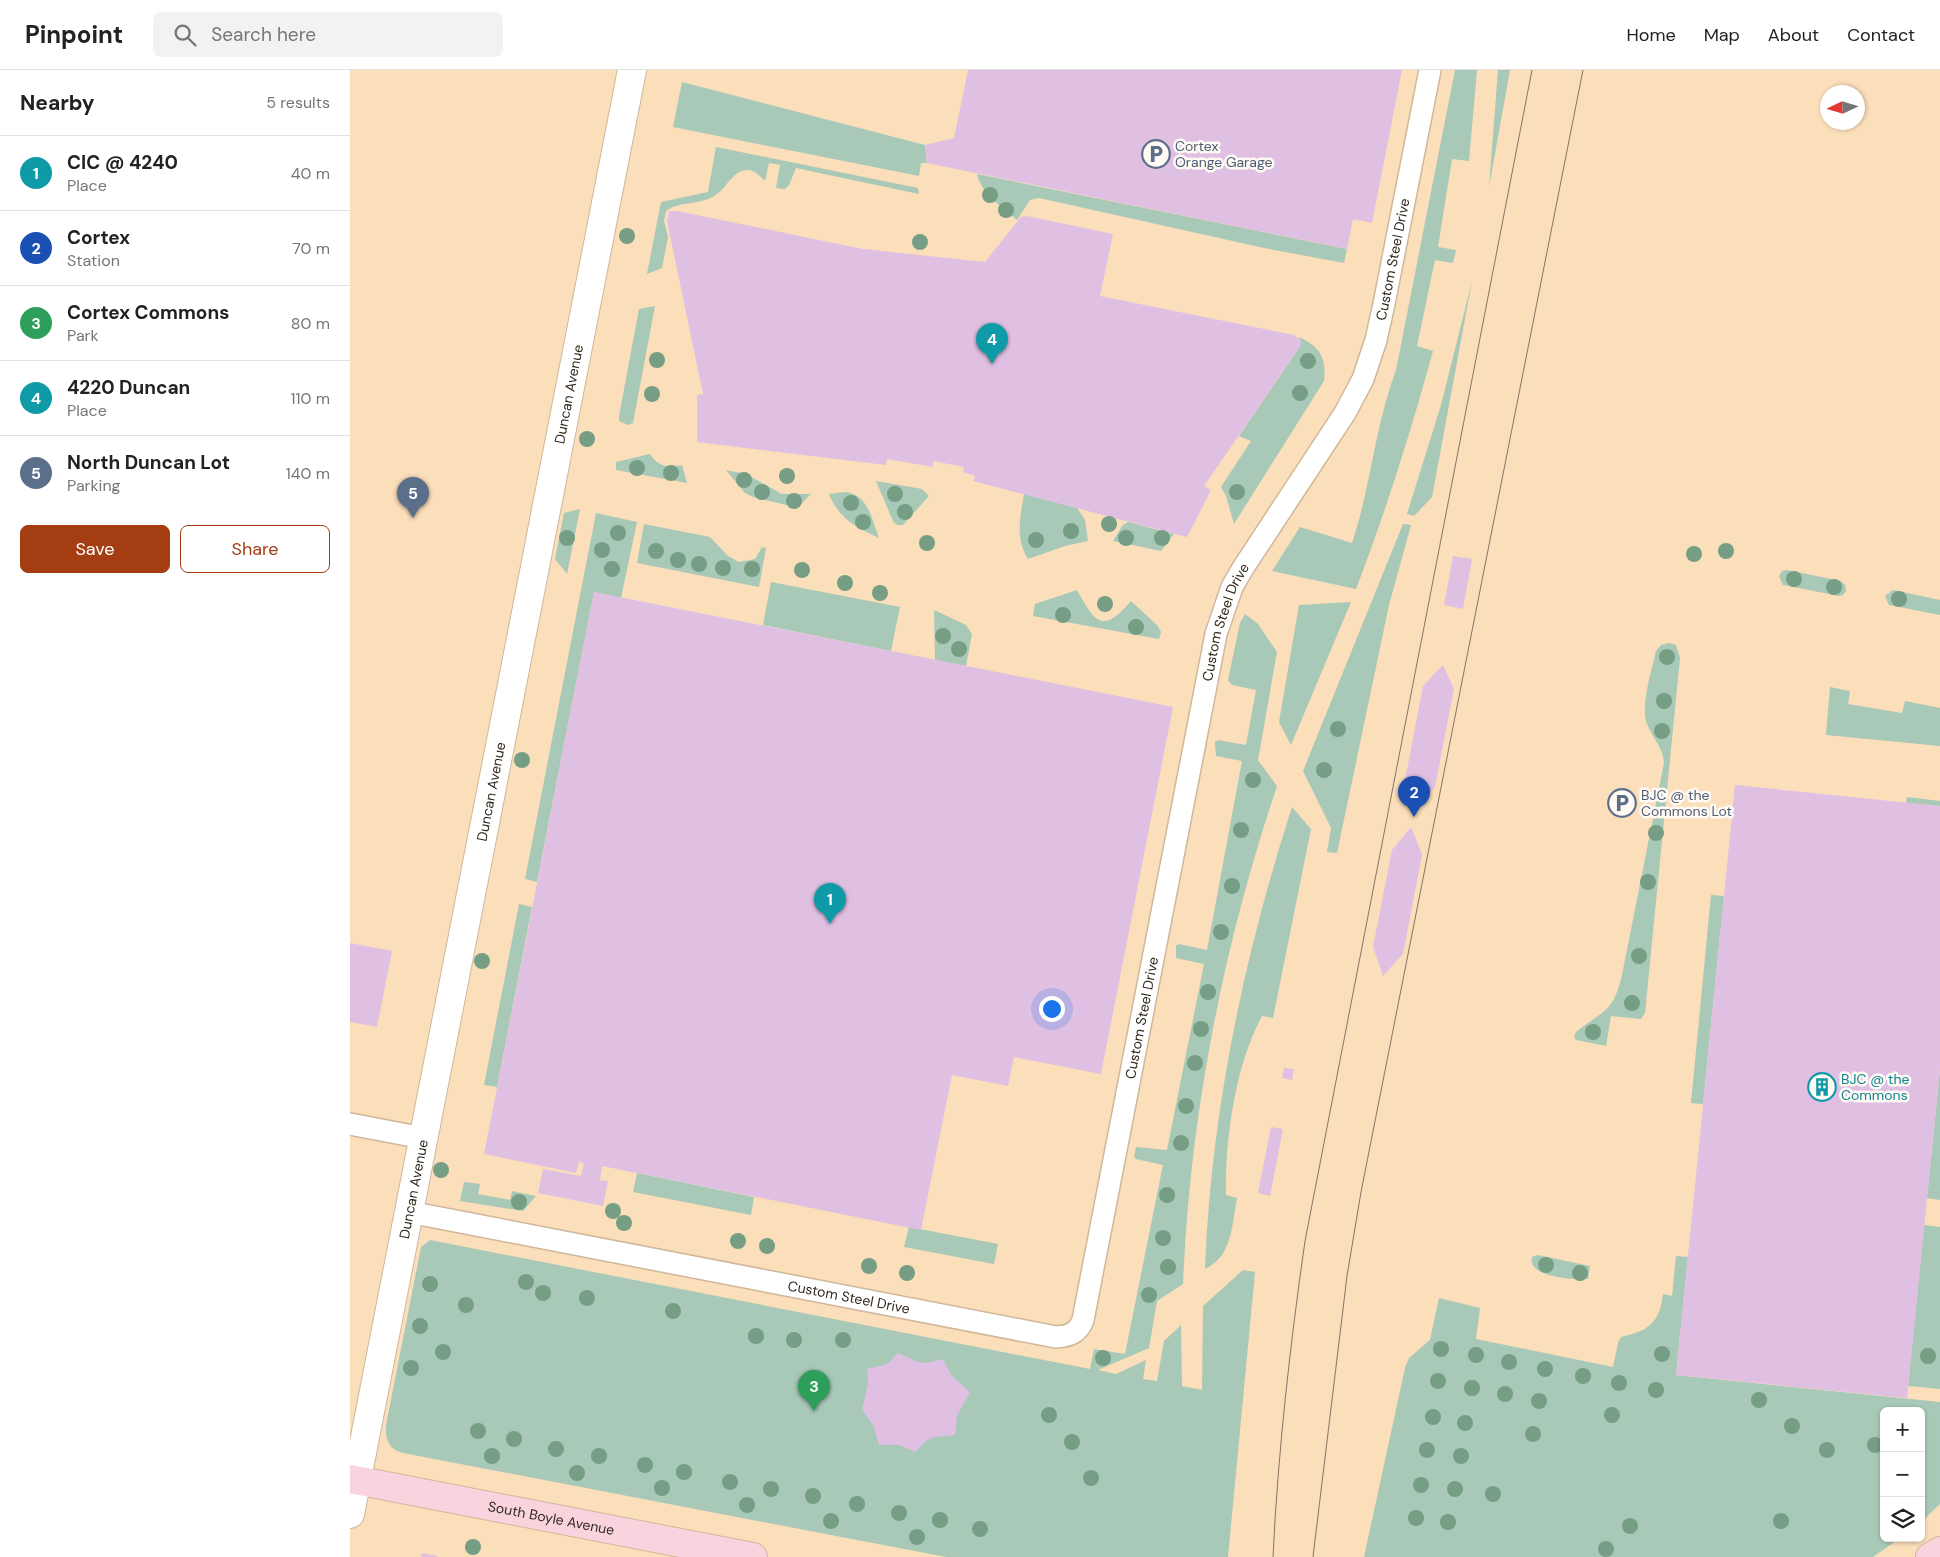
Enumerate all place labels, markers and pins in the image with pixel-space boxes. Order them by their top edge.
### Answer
place label: Cortex Orange Garage [1175,137,1272,171]
parking icon: Cortex Orange Garage [1141,139,1171,169]
pin: 4 [976,323,1008,364]
pin: 5 [397,477,429,518]
pin: 2 [1398,776,1430,817]
place label: BJC @ the Commons Lot [1641,786,1732,820]
parking icon: BJC @ the Commons Lot [1607,788,1637,818]
pin: 1 [814,883,846,924]
place label: BJC @ the Commons [1841,1070,1910,1104]
building icon: BJC @ the Commons [1807,1072,1837,1102]
pin: 3 [798,1370,830,1411]

